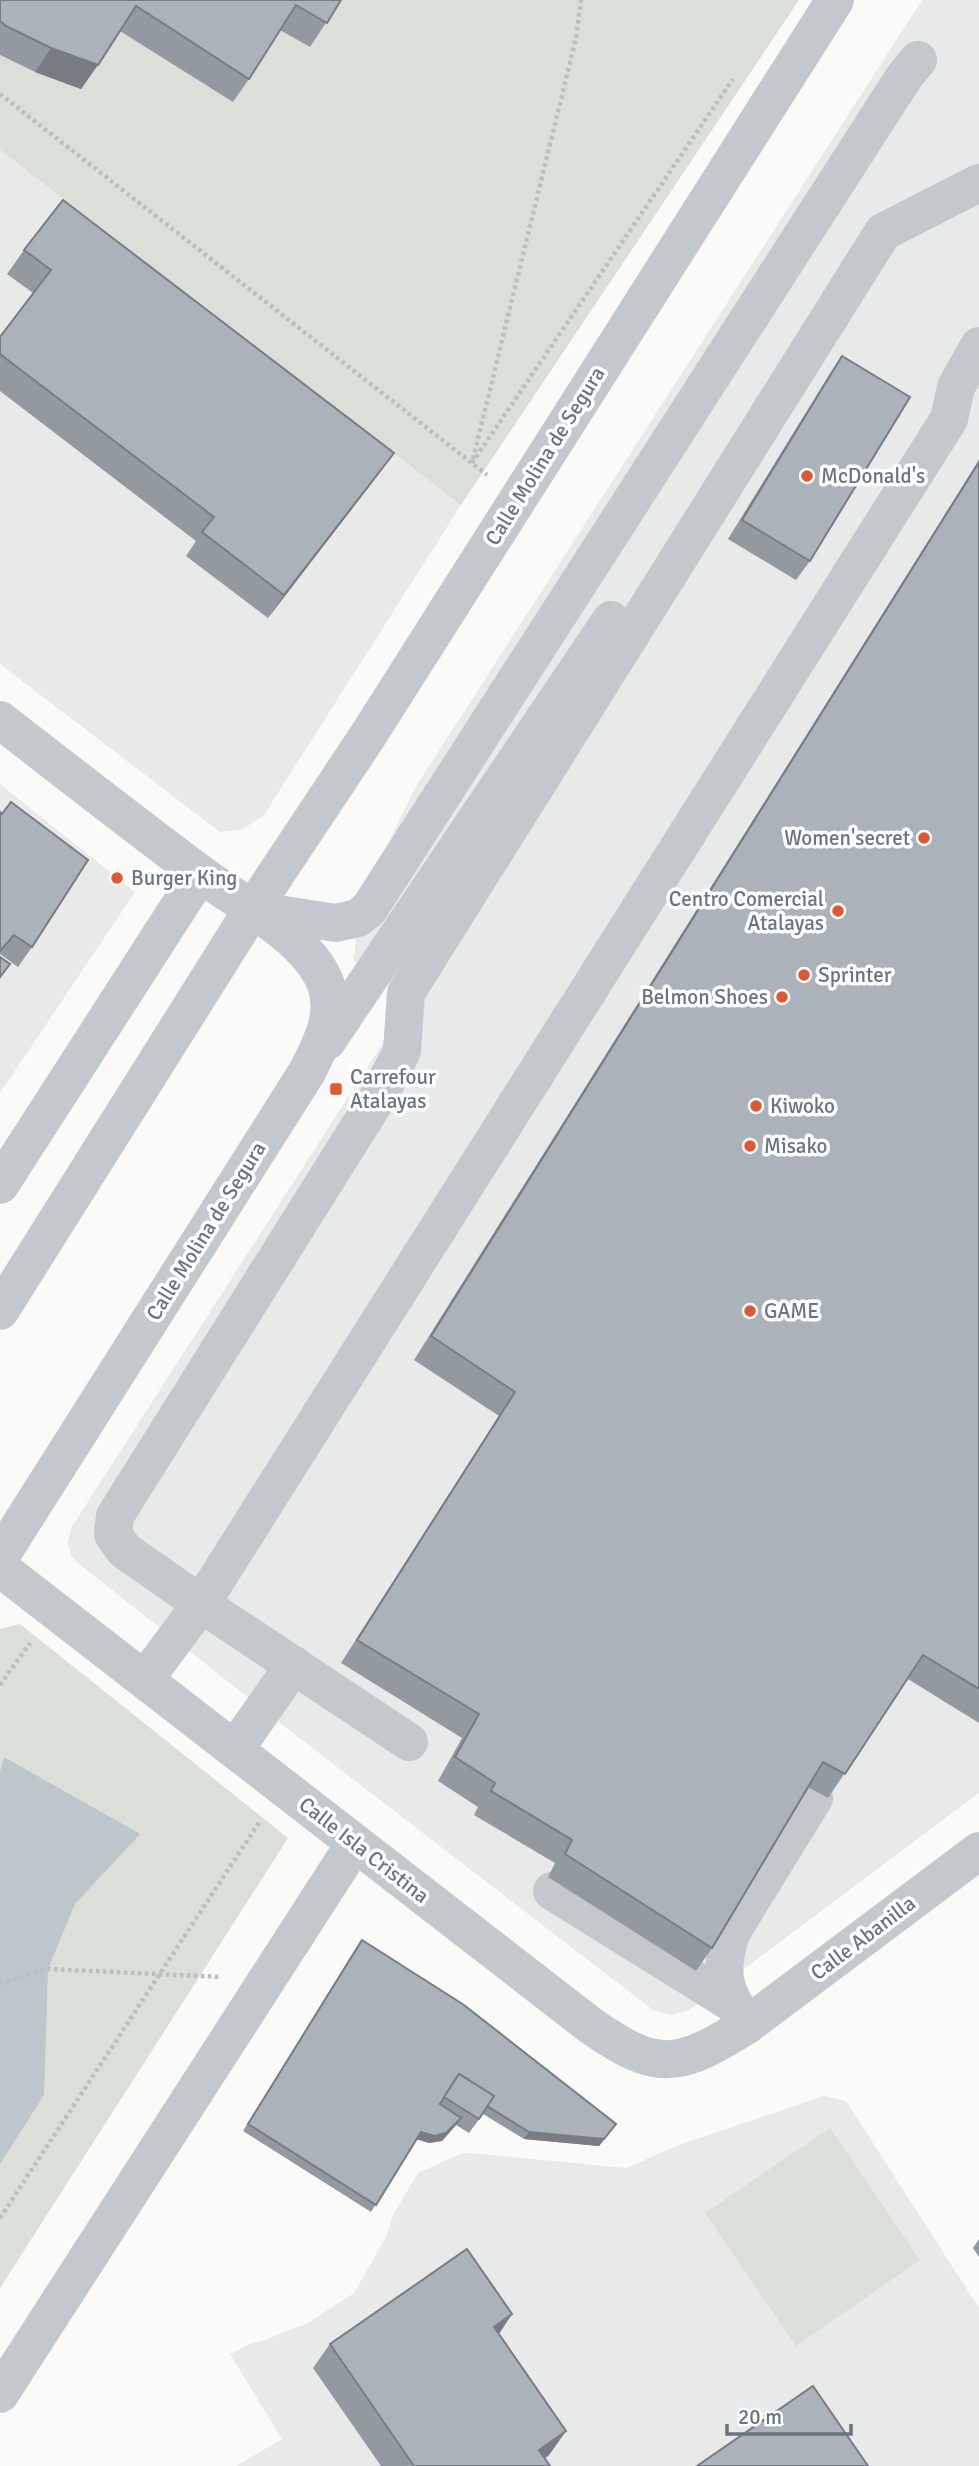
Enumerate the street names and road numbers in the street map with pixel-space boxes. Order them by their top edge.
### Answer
street label: Calle Molina de Segura [479,362,611,550]
street label: Calle Molina de Segura [140,1137,272,1325]
street label: Calle Isla Cristina [294,1791,434,1909]
street label: Calle Abanilla [805,1890,921,1986]

